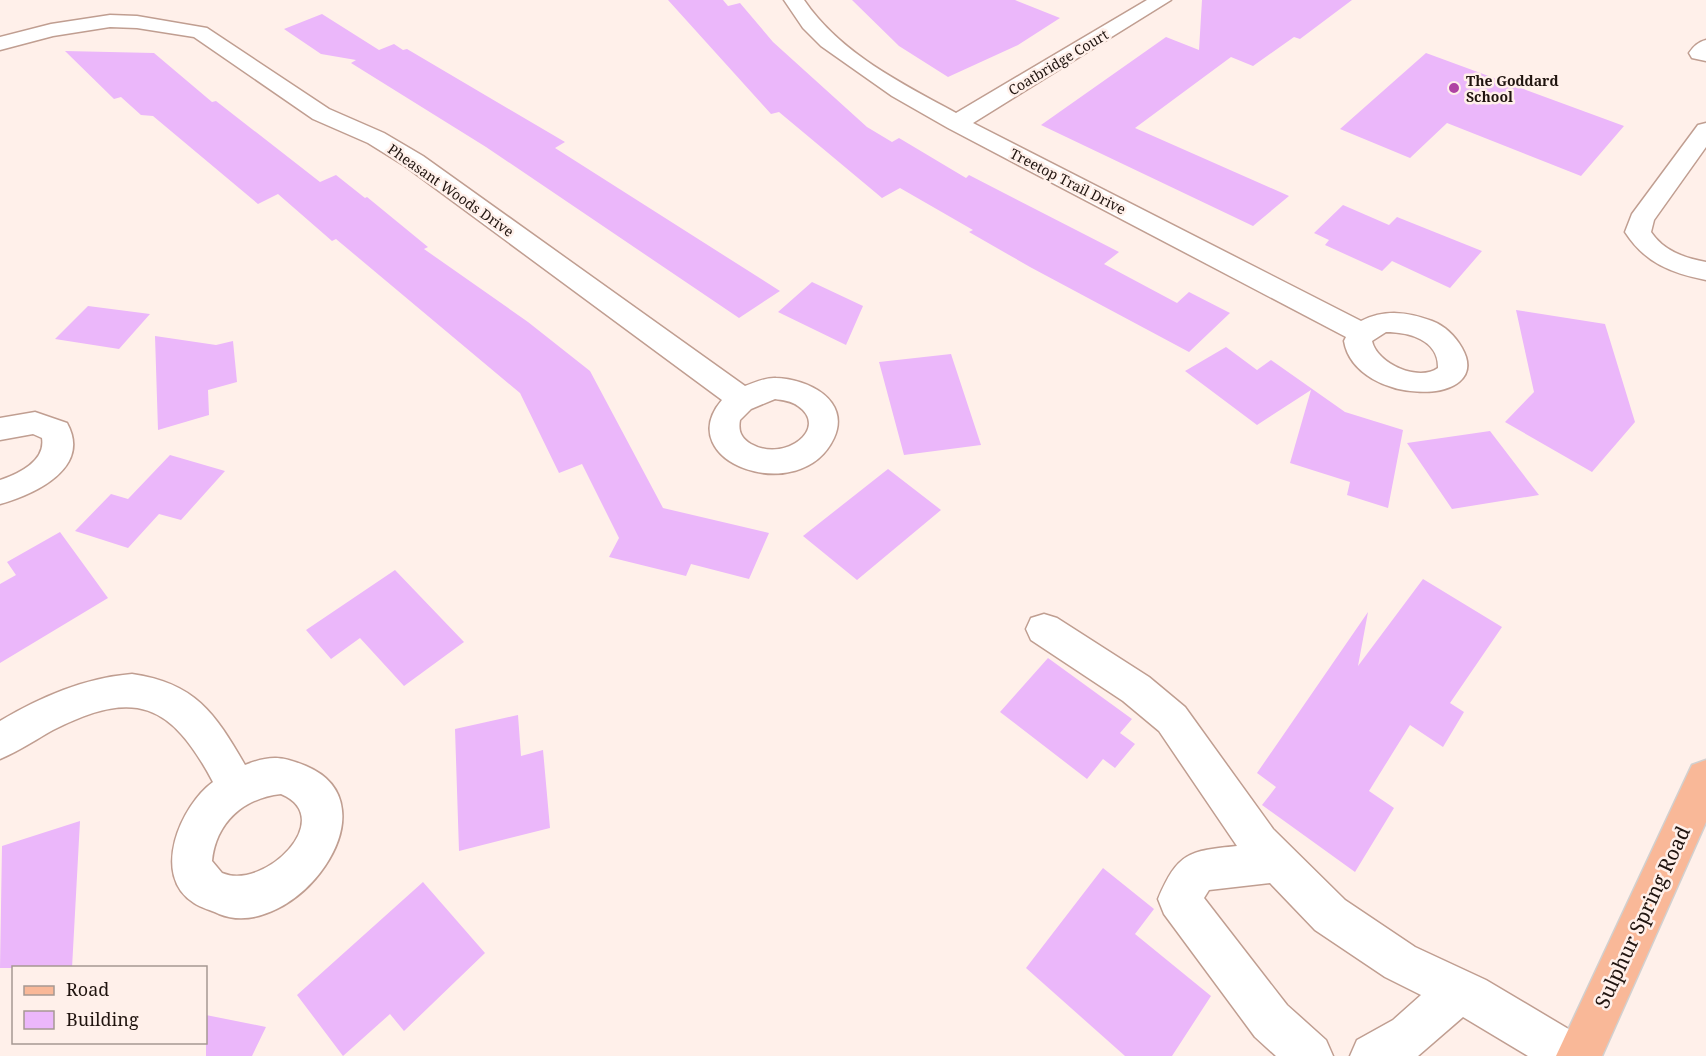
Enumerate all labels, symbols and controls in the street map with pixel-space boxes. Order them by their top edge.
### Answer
street label: Coatbridge Court [1004,25,1112,99]
place label: The Goddard School [1466,71,1558,106]
marker: The Goddard School [1447,81,1461,95]
street label: Pheasant Woods Drive [384,139,518,241]
street label: Treetop Trail Drive [1007,144,1129,218]
street label: Sulphur Spring Road [1588,822,1696,1012]
legend [12,966,207,1044]
text: Road [66,977,109,1001]
text: Building [66,1007,139,1031]

